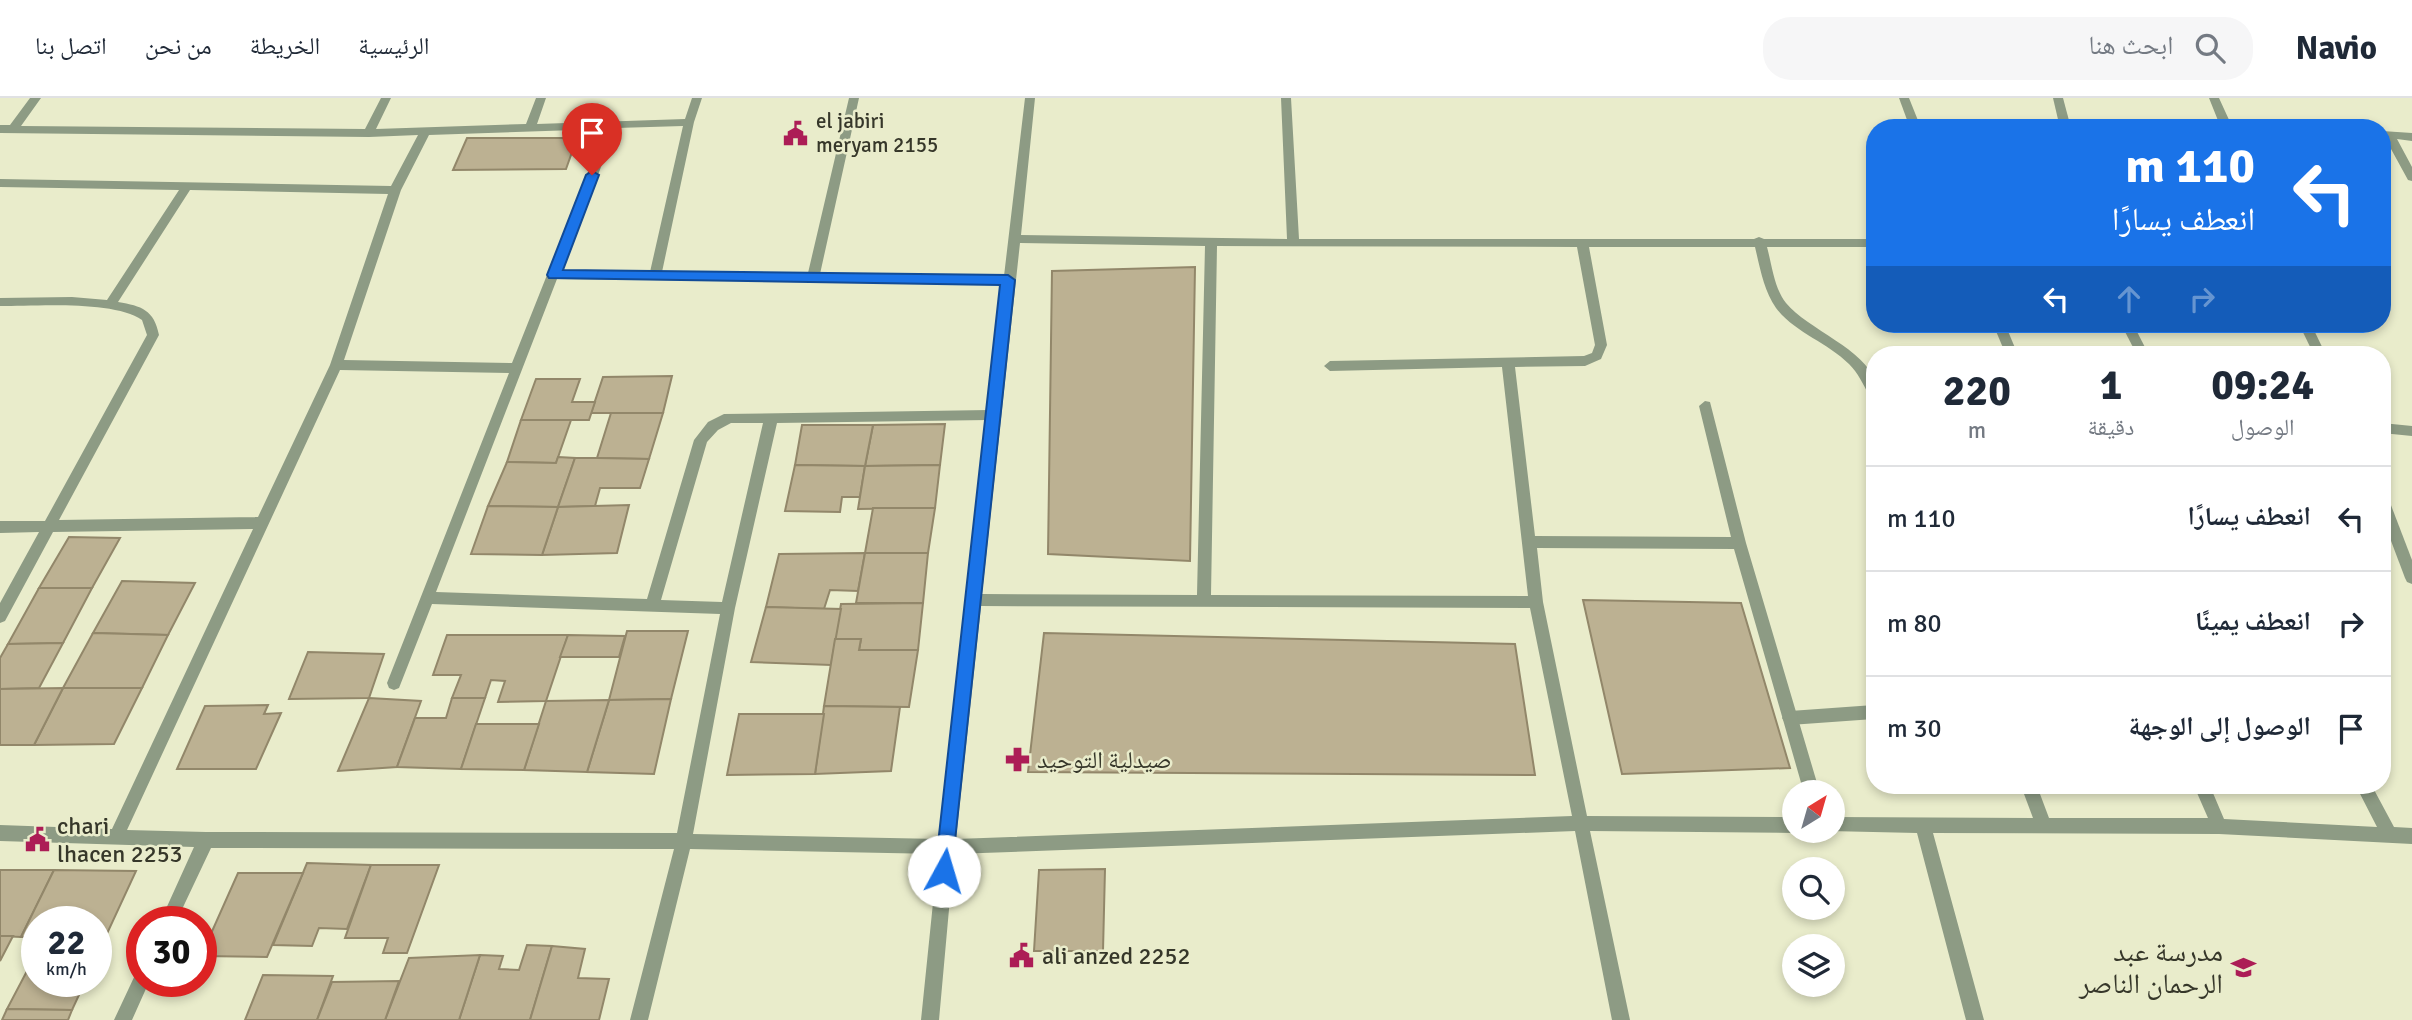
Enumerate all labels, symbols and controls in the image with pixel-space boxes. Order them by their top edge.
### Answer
search box [1763,17,2253,80]
text: Navio [2295,28,2377,69]
icon: search [2191,29,2229,67]
text: ابحث هنا [2088,30,2173,62]
text: اتصل بنا [35,31,107,61]
text: من نحن [145,31,212,61]
text: الخريطة [250,31,320,61]
text: الرئيسية [358,31,429,61]
pin [562,103,622,175]
place label: el jabiri meryam 2155 [816,108,938,158]
icon: arrive [573,114,611,152]
public building icon: el jabiri meryam 2155 [782,119,810,147]
text: 110 m [2125,136,2255,196]
icon: left [2279,147,2370,238]
text: انعطف يسارًا [2112,200,2255,239]
icon: left [2037,280,2075,318]
icon: ahead [2110,280,2148,318]
icon: right [2183,280,2221,318]
text: 1 [2100,360,2122,411]
text: 09:24 [2211,360,2314,411]
text: 220 [1943,366,2011,417]
text: دقيقة [2088,413,2134,442]
text: الوصول [2231,413,2295,442]
text: m [1968,416,1986,445]
icon: left [2332,500,2370,538]
text: انعطف يسارًا [2187,501,2311,533]
text: 110 m [1887,503,1956,535]
icon: right [2332,605,2370,643]
text: انعطف يمينًا [2195,606,2311,638]
text: 80 m [1887,608,1942,640]
icon: arrive [2332,710,2370,748]
text: الوصول إلى الوجهة [2129,711,2311,743]
text: 30 m [1887,713,1942,745]
place label: صيدلية التوحيد [1037,745,1172,775]
pharmacy icon: صيدلية التوحيد [1003,746,1031,774]
north arrow [1782,780,1844,844]
map controls [1782,780,1845,997]
place label: chari lhacen 2253 [57,811,183,869]
public building icon: chari lhacen 2253 [23,826,51,854]
position arrow [907,834,981,908]
button: search [1782,857,1845,920]
speed limit sign: 30 [126,906,217,997]
text: 22 [48,921,85,964]
button: layers [1782,934,1845,997]
place label: مدرسة عبد الرحمان الناصر [2078,935,2223,1001]
place label: ali anzed 2252 [1042,941,1190,971]
public building icon: ali anzed 2252 [1008,942,1036,970]
school or university icon: مدرسة عبد الرحمان الناصر [2229,953,2257,981]
text: km/h [46,958,87,980]

